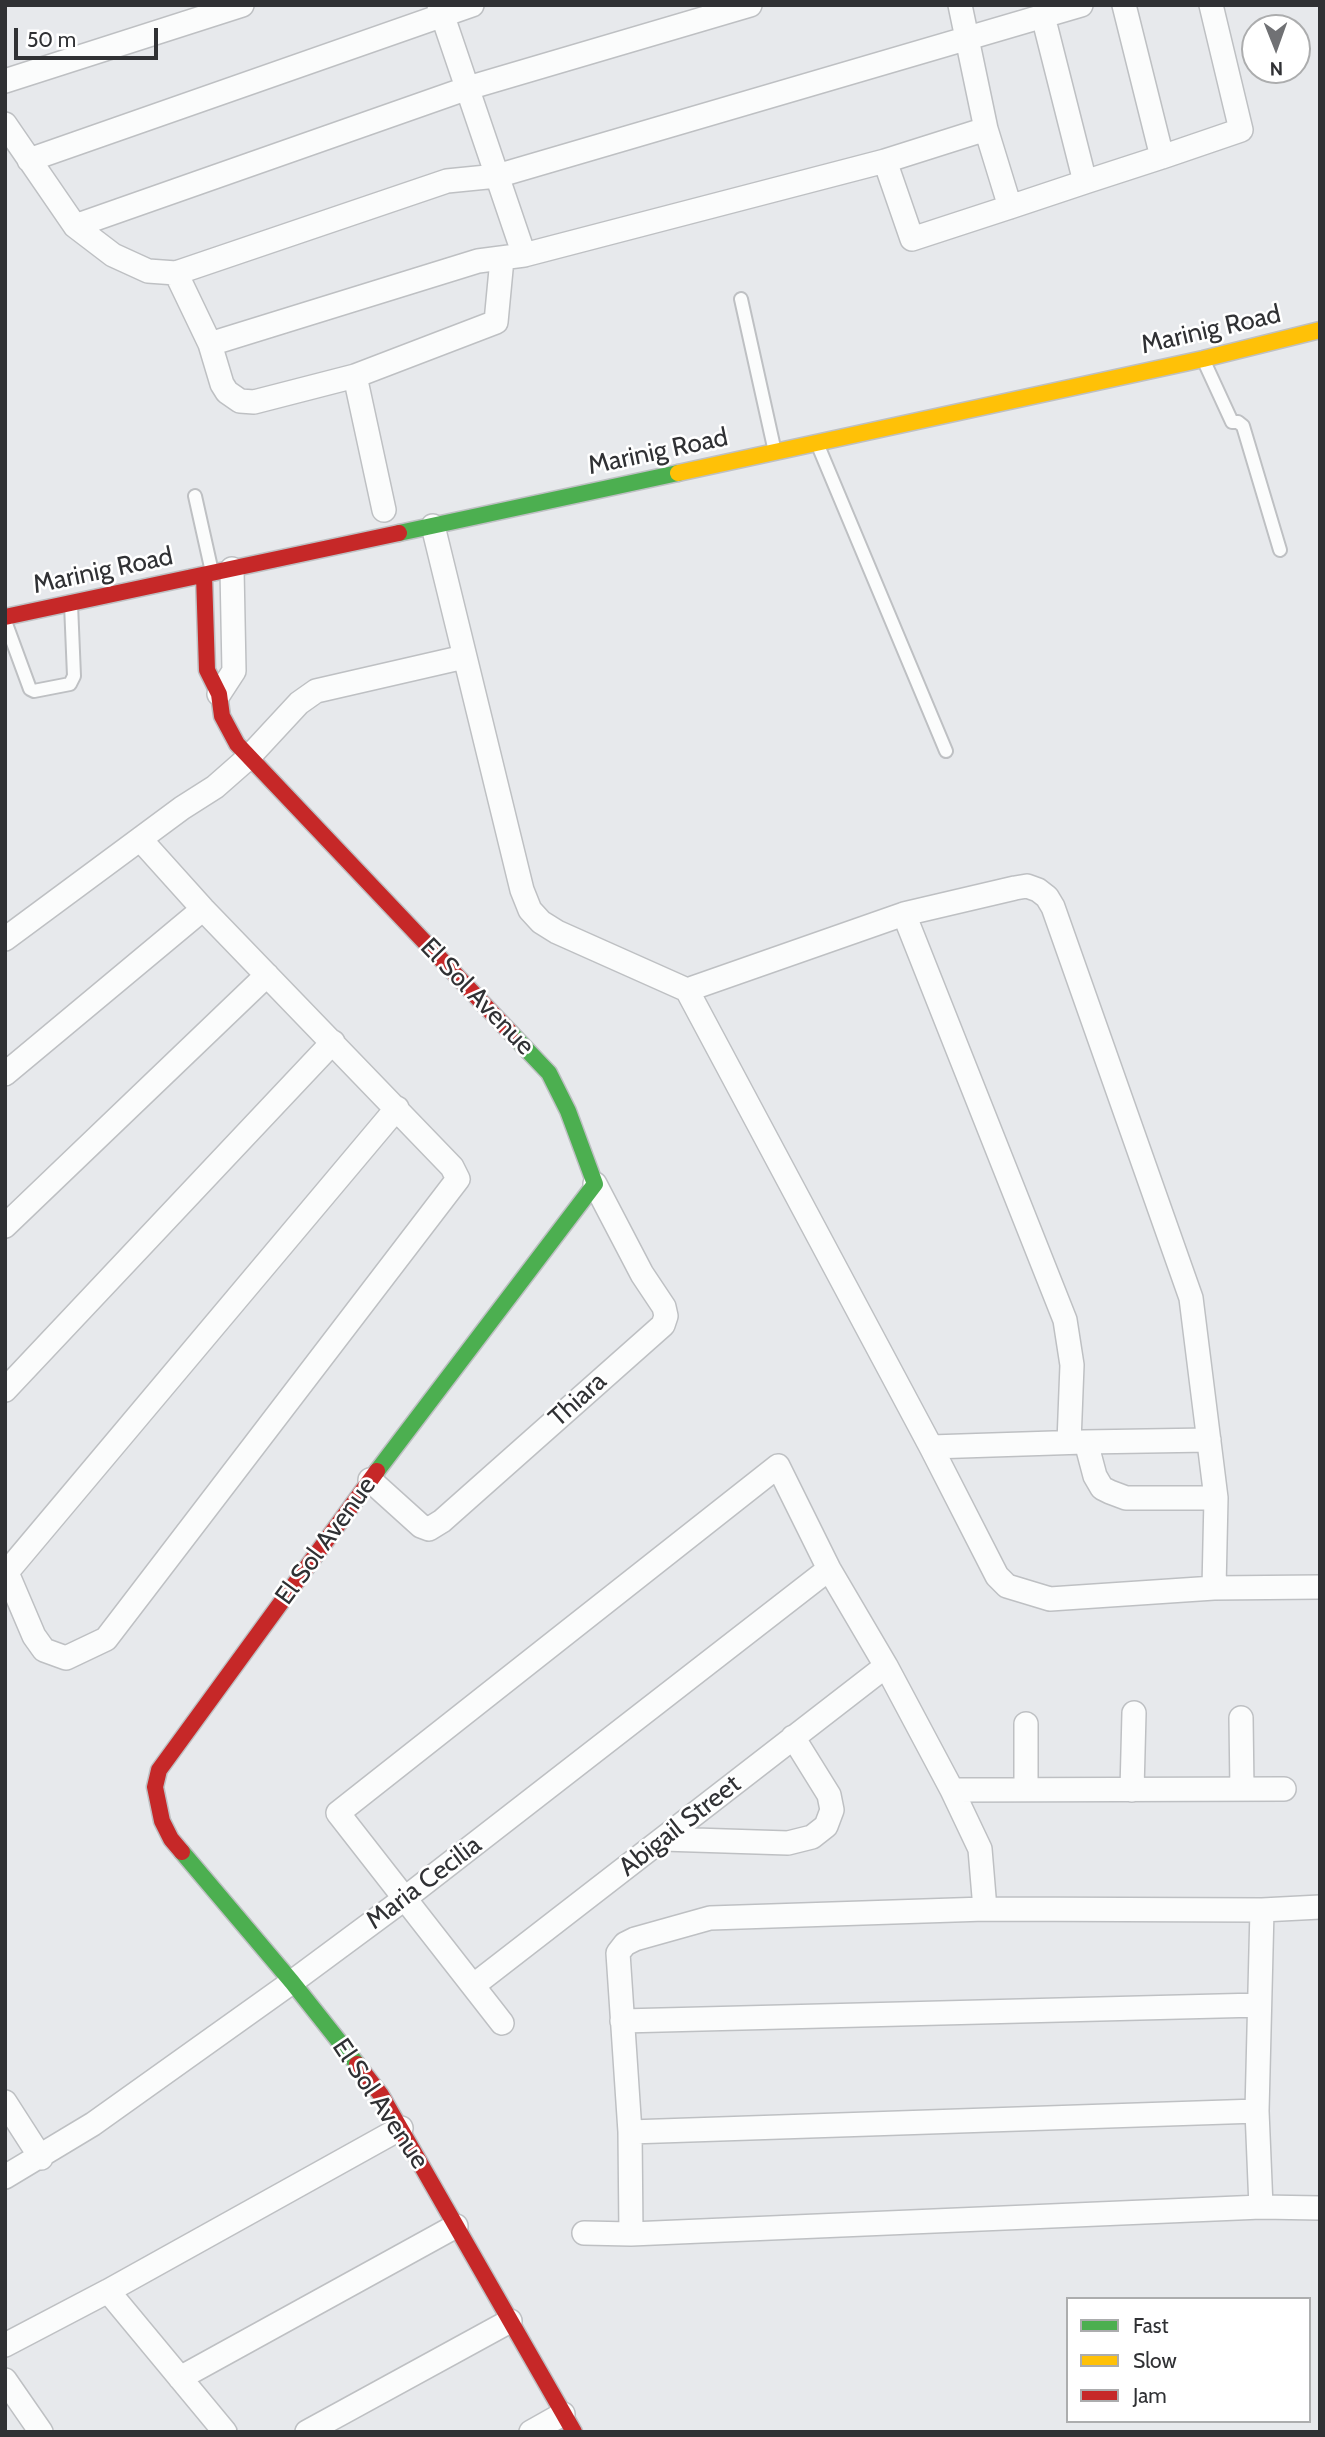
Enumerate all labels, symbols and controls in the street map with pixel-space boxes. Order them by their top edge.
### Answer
scale bar [18,14,161,58]
north arrow [1241,14,1311,84]
text: 50 m [27,27,76,52]
text: N [1269,57,1283,80]
street label: Marinig Road [1138,299,1284,361]
street label: Marinig Road [585,422,731,482]
street label: Marinig Road [30,541,176,601]
street label: El Sol Avenue [414,932,540,1062]
street label: Thiara [543,1366,613,1434]
street label: El Sol Avenue [269,1471,383,1611]
street label: Abigail Street [613,1769,747,1883]
street label: Maria Cecilia [360,1830,488,1936]
street label: El Sol Avenue [325,2033,435,2175]
legend [1066,2297,1311,2423]
text: Fast [1133,2313,1169,2338]
text: Slow [1133,2348,1177,2373]
text: Jam [1133,2383,1167,2408]

